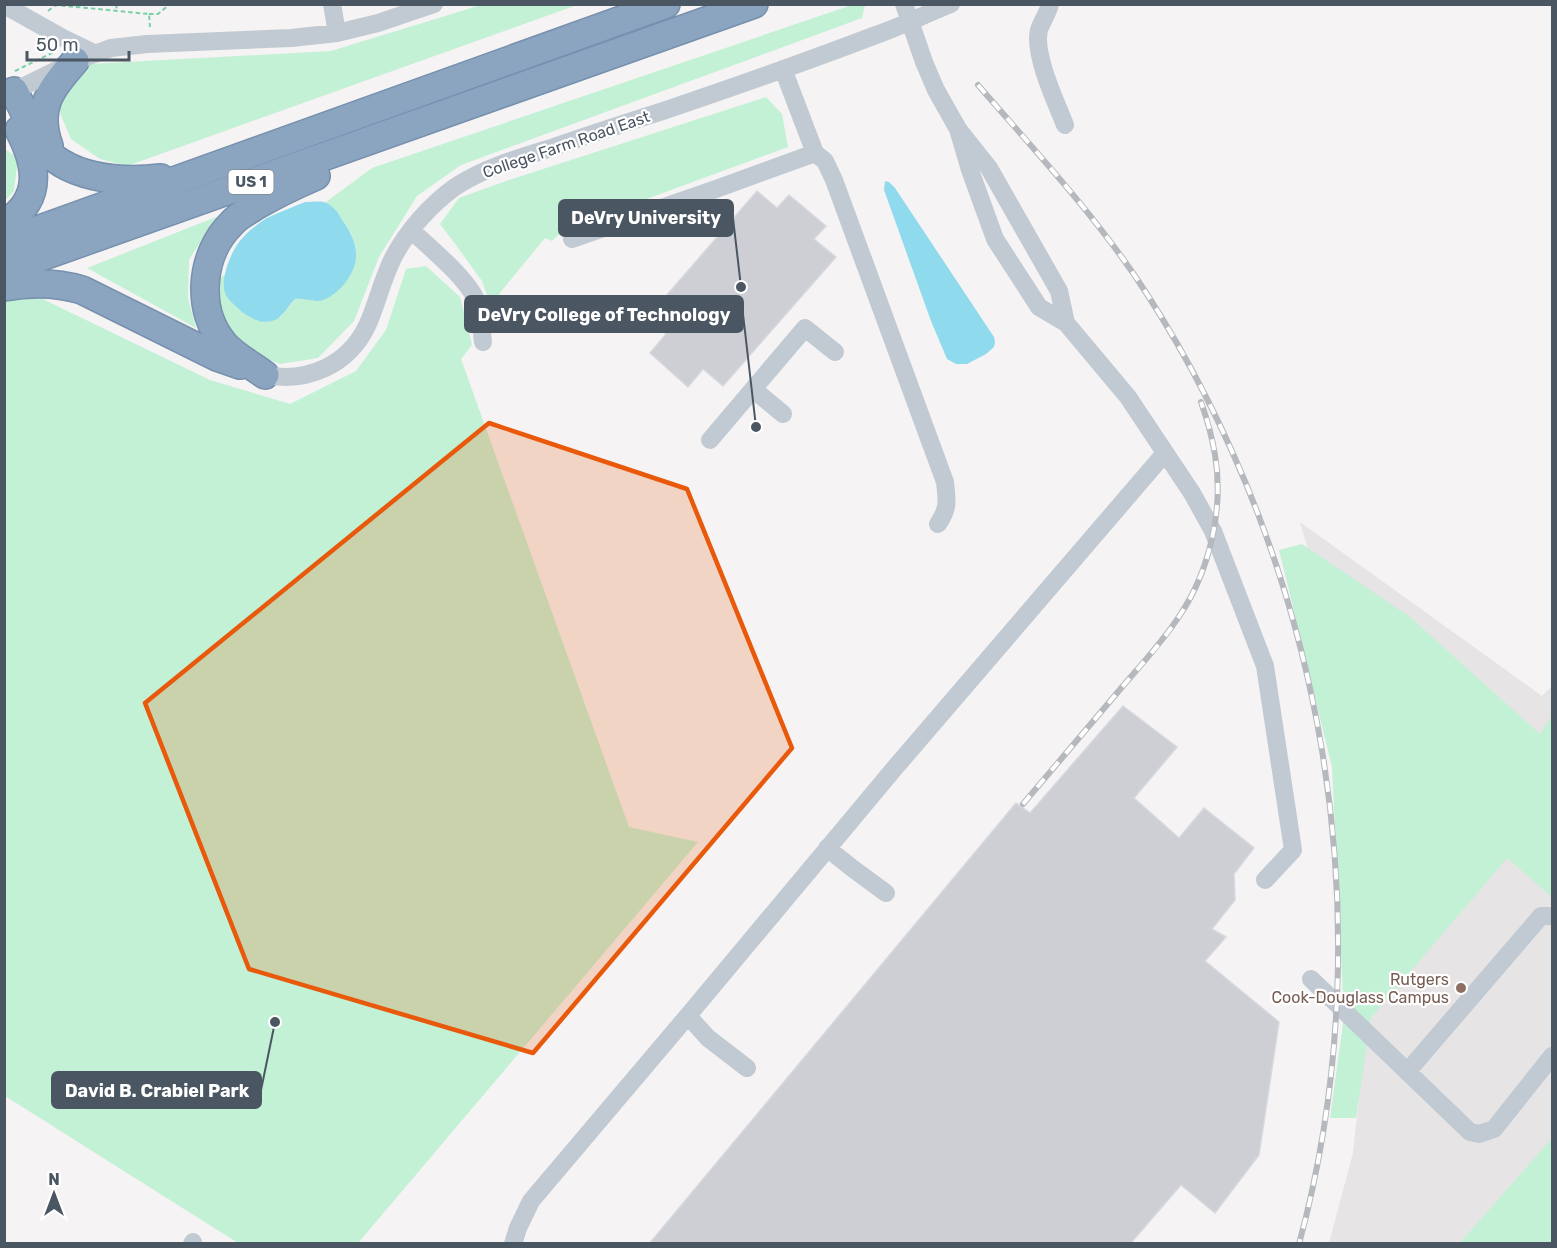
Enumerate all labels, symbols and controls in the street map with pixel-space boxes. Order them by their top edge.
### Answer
scale bar [27,24,129,62]
text: 50 m [36,34,79,56]
street label: College Farm Road East [480,107,652,182]
road number: US 1 [228,170,274,194]
callout: DeVry University [559,200,733,236]
text: DeVry University [571,207,721,229]
callout: DeVry College of Technology [465,296,743,332]
text: DeVry College of Technology [478,304,731,326]
place label: Rutgers Cook-Douglass Campus [1271,970,1449,1007]
marker: Rutgers Cook-Douglass Campus [1454,981,1468,995]
callout: David B. Crabiel Park [52,1072,261,1108]
text: David B. Crabiel Park [65,1080,250,1102]
north arrow [24,1164,84,1224]
text: N [48,1170,60,1189]

